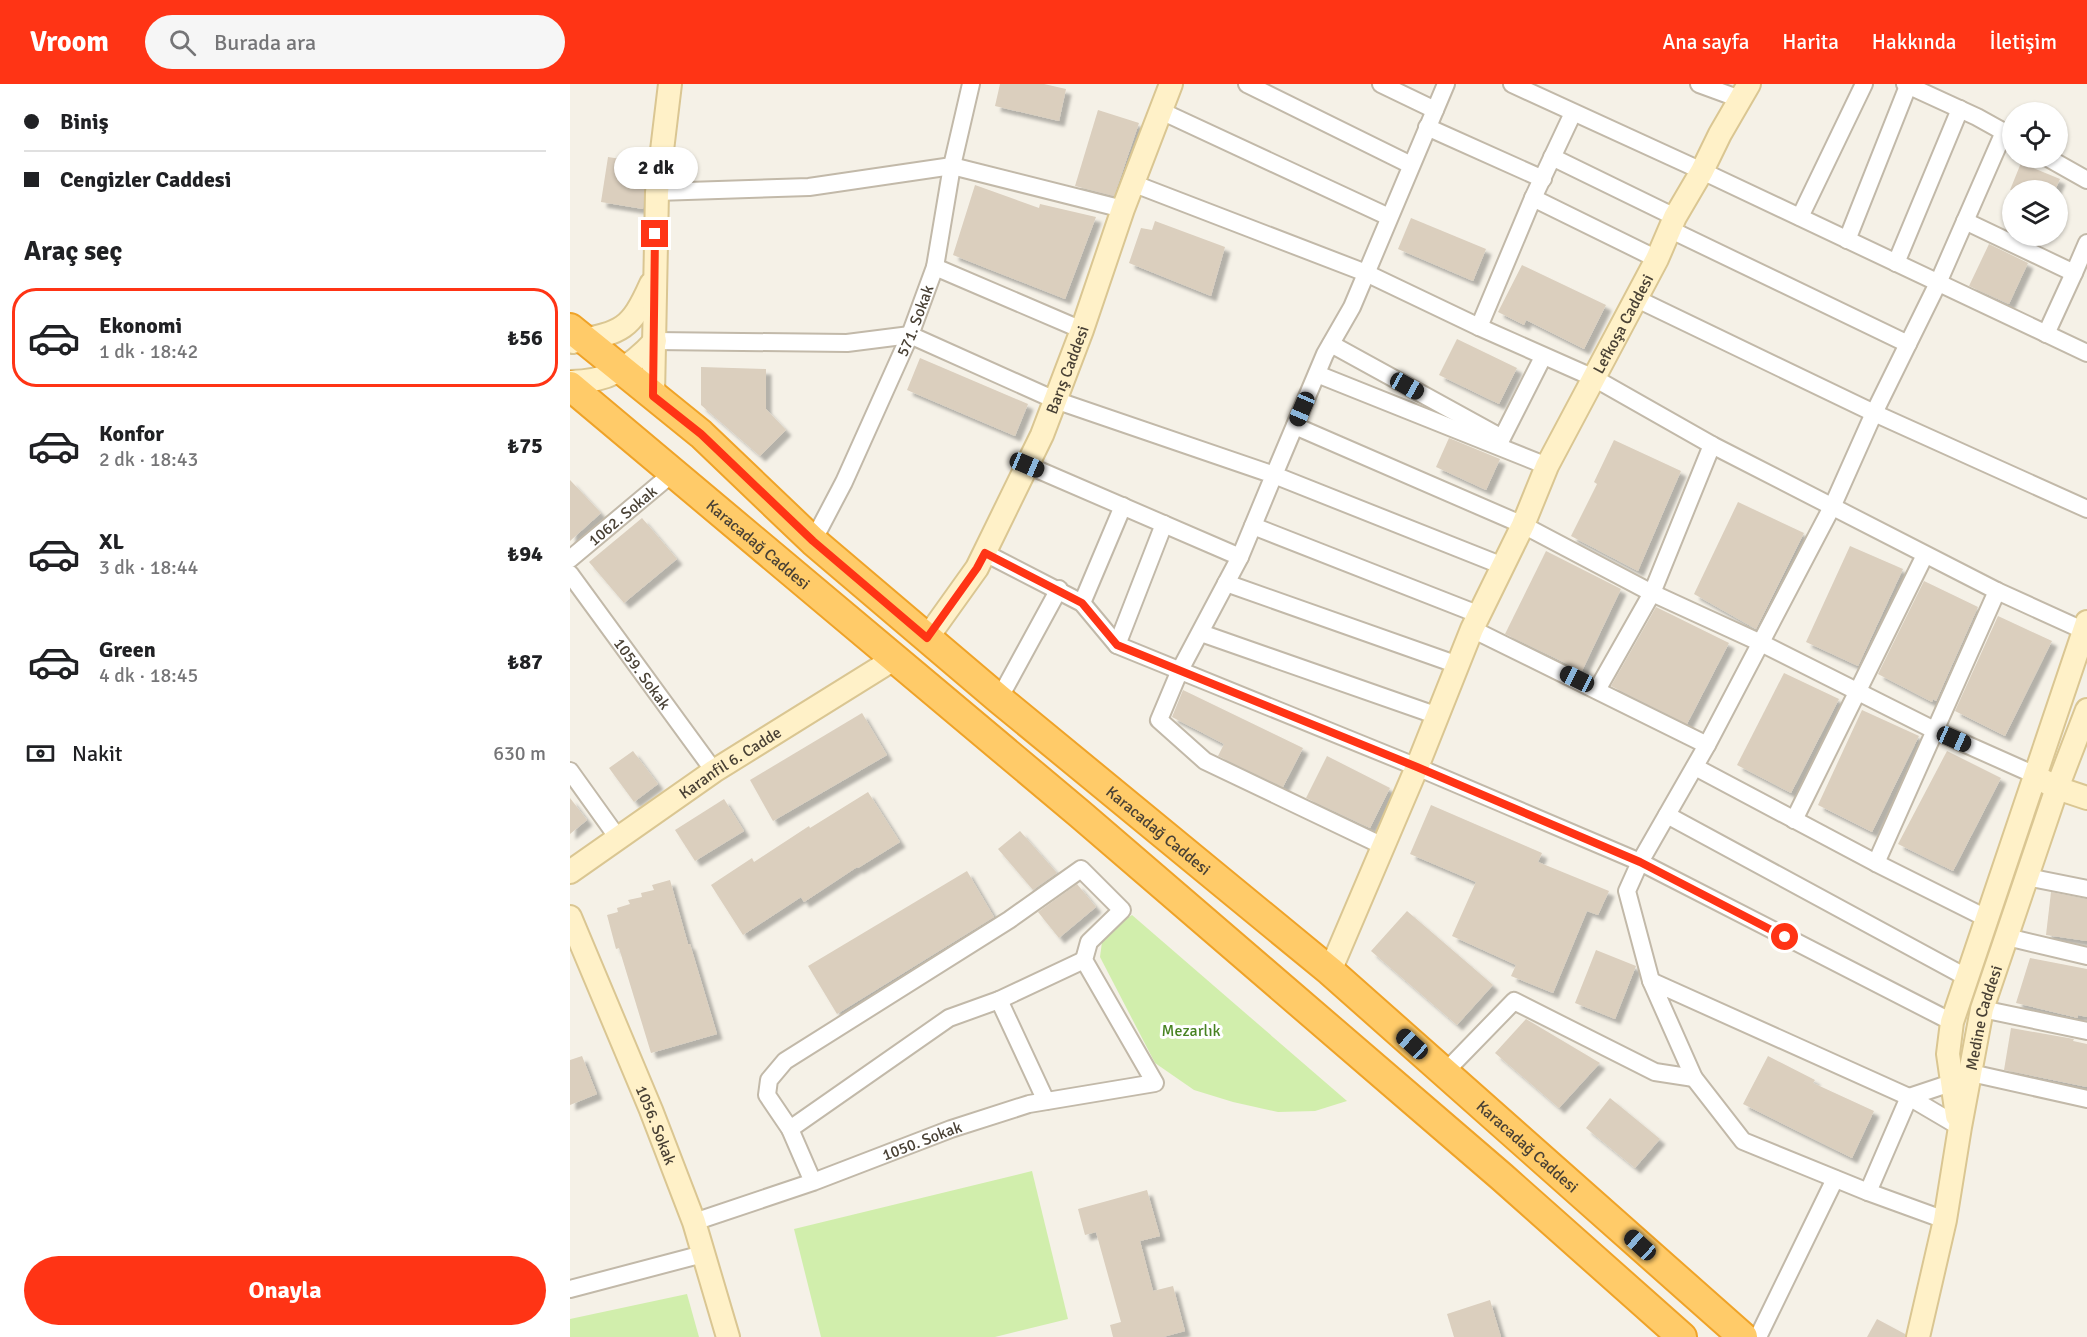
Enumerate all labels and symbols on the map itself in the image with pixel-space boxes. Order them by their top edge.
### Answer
callout: 2 dk [613,147,697,189]
route end [641,220,668,247]
street label: Lefkoşa Caddesi [1589,271,1658,377]
street label: 571. Sokak [893,282,939,360]
street label: Barış Caddesi [1042,323,1094,417]
car [1387,369,1427,403]
car [1287,389,1317,429]
car [1007,450,1047,480]
street label: 1062. Sokak [584,482,661,551]
street label: Karacadağ Caddesi [702,496,814,594]
street label: 1059. Sokak [609,634,675,714]
car [1557,663,1597,695]
street label: Karanfil 6. Cadde [675,723,785,803]
car [1934,723,1974,755]
street label: Karacadağ Caddesi [1102,782,1214,880]
route start [1771,923,1798,950]
street label: Medine Caddesi [1962,963,2007,1072]
park label: Mezarlık [1161,1021,1221,1041]
car [1393,1025,1431,1063]
street label: 1056. Sokak [631,1082,680,1168]
street label: Karacadağ Caddesi [1472,1096,1582,1197]
street label: 1050. Sokak [879,1117,964,1166]
car [1621,1226,1659,1264]

